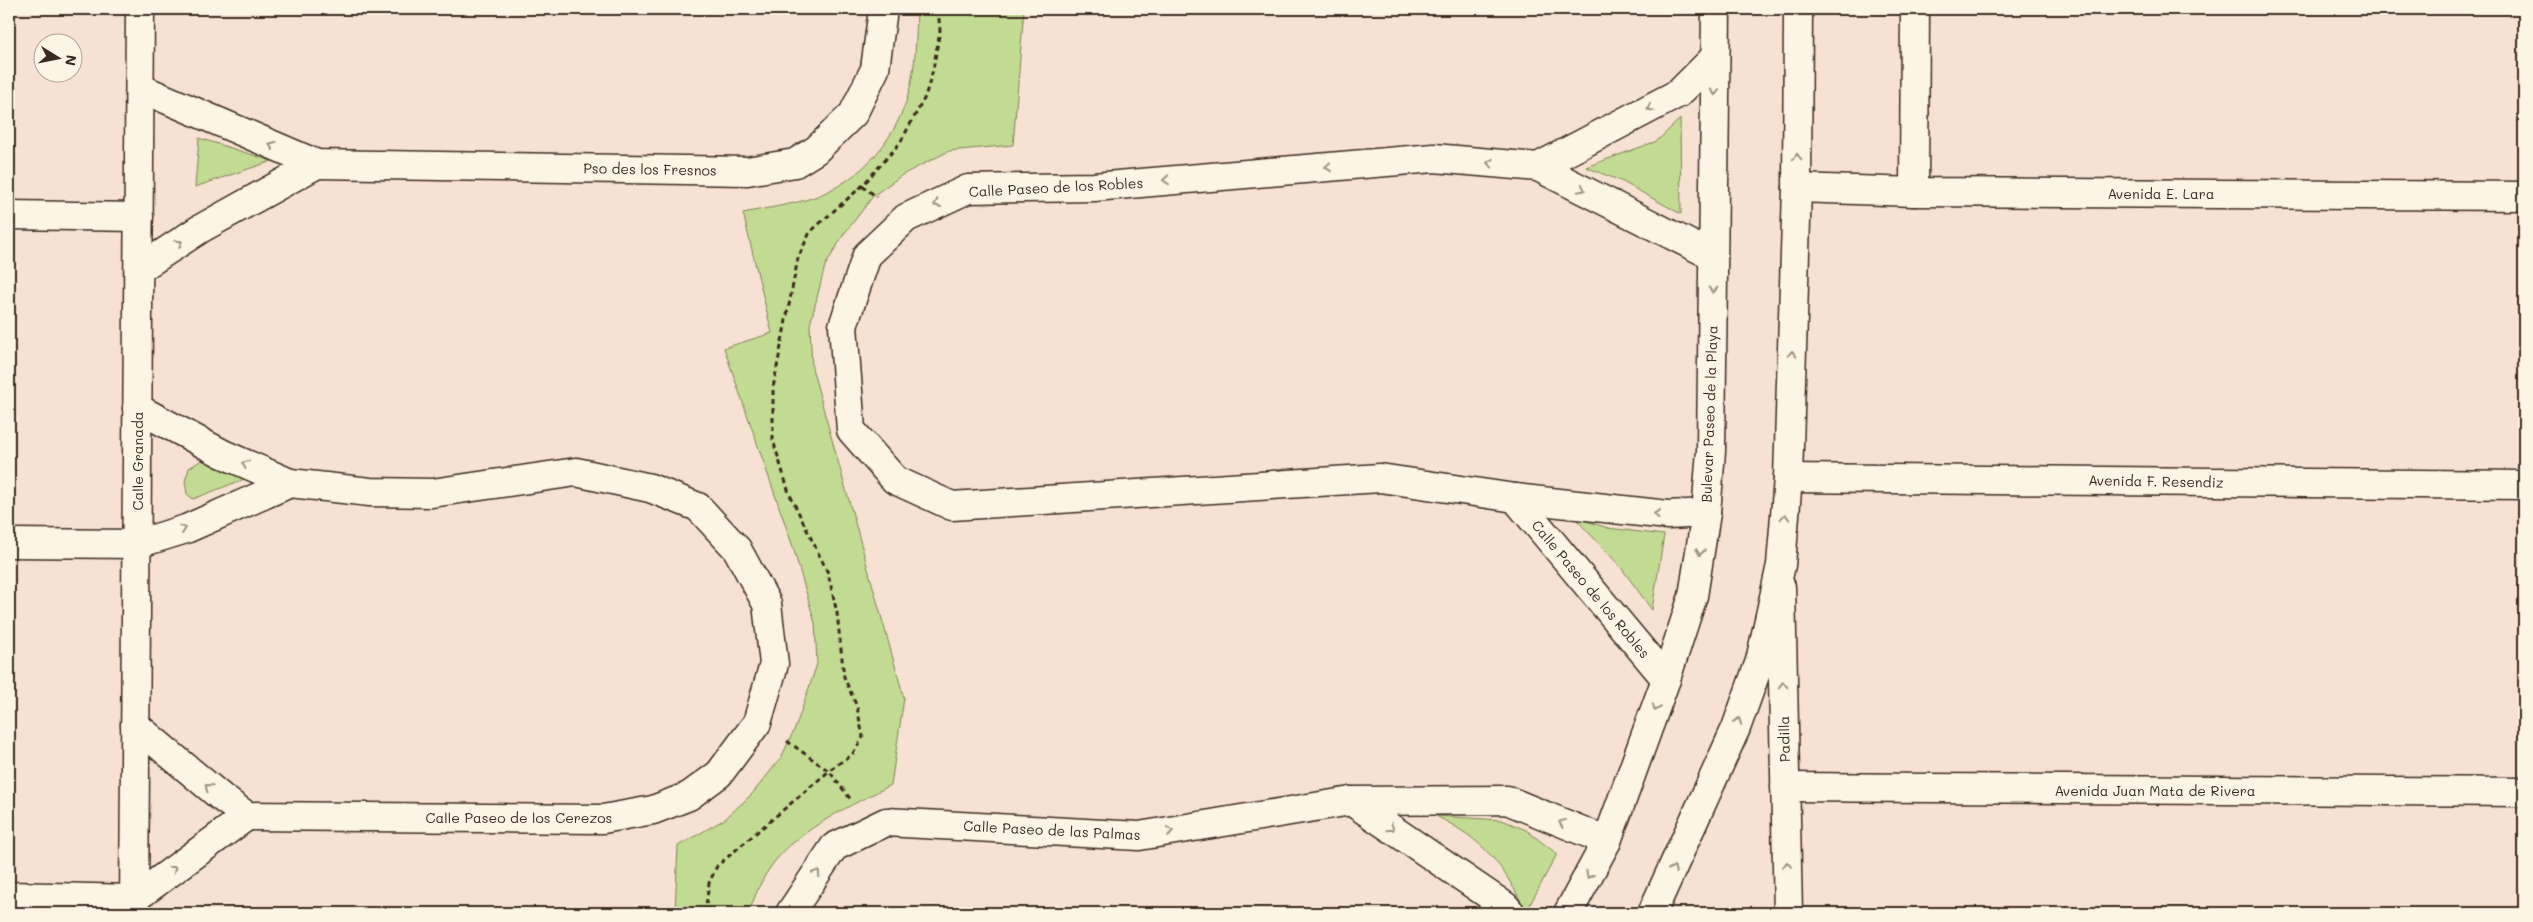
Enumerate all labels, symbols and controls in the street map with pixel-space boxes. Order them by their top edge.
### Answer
north arrow [32,32,82,82]
text: N [61,53,82,67]
one-way arrow [1710,89,1720,97]
one-way arrow [1646,102,1655,112]
one-way arrow [268,141,277,152]
one-way arrow [1792,153,1802,160]
street label: Pso des los Fresnos [583,158,717,180]
one-way arrow [1486,158,1494,169]
one-way arrow [1324,161,1332,172]
street label: Calle Paseo de los Robles [968,173,1144,201]
one-way arrow [1162,175,1170,186]
one-way arrow [1577,183,1586,193]
street label: Avenida E. Lara [2108,184,2214,203]
one-way arrow [933,197,942,208]
one-way arrow [174,239,183,249]
one-way arrow [1707,286,1718,294]
street label: Bulevar Paseo de la Playa [1696,325,1722,503]
one-way arrow [1786,350,1797,358]
street label: Calle Granada [128,411,147,511]
one-way arrow [241,459,250,470]
street label: Avenida F. Resendiz [2088,470,2224,492]
one-way arrow [1653,509,1661,520]
one-way arrow [1779,512,1790,520]
street label: Calle Paseo de los Robles [1528,516,1654,662]
one-way arrow [179,525,187,535]
one-way arrow [1695,547,1705,556]
one-way arrow [1778,680,1788,688]
one-way arrow [1652,703,1662,712]
street label: Padilla [1774,716,1794,762]
one-way arrow [1732,717,1742,725]
street label: Avenida Juan Mata de Rivera [2054,781,2256,800]
one-way arrow [205,784,214,793]
street label: Calle Paseo de los Cerezos [426,808,612,827]
street label: Calle Paseo de las Palmas [963,816,1141,844]
one-way arrow [1558,819,1567,829]
one-way arrow [1386,822,1395,831]
one-way arrow [1165,826,1174,836]
one-way arrow [1781,860,1792,868]
one-way arrow [1666,865,1677,874]
one-way arrow [167,866,177,875]
one-way arrow [811,869,820,878]
one-way arrow [1585,869,1595,878]

